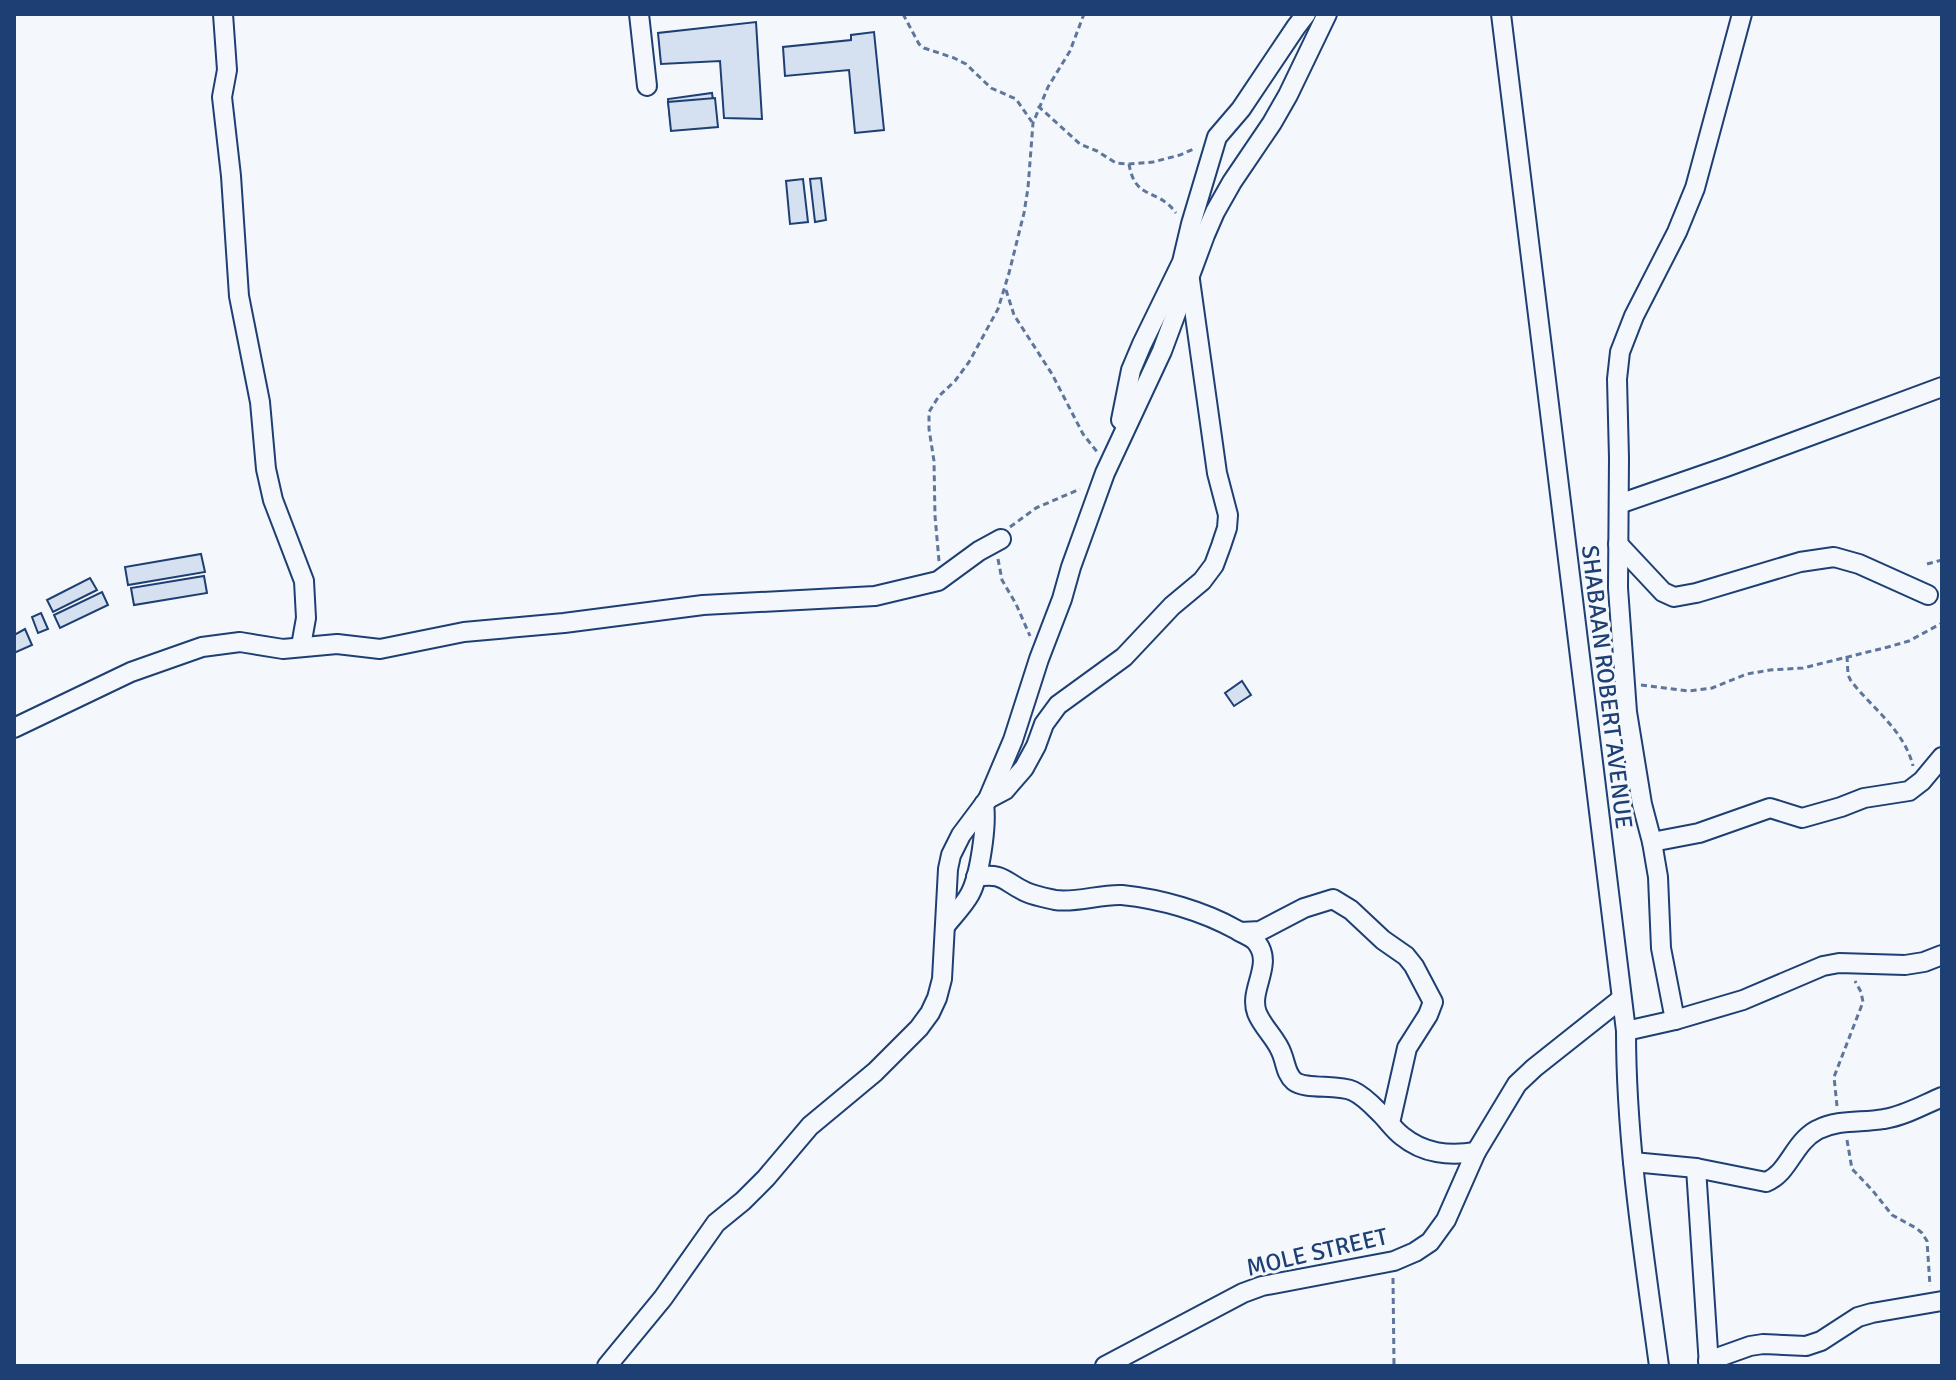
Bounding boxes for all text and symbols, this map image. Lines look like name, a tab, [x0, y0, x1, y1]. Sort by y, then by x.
street label: SHABAAN ROBERT AVENUE	[1575, 543, 1639, 831]
street label: MOLE STREET	[1243, 1221, 1391, 1283]

